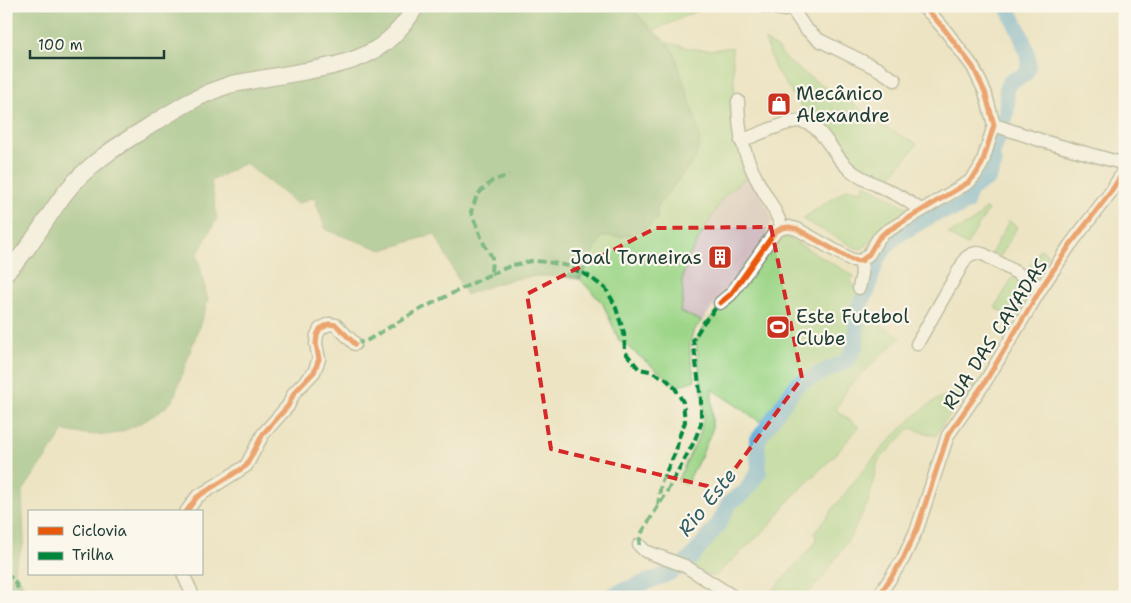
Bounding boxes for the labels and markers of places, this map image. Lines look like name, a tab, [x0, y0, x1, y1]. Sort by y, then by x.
place label: Mecânico Alexandre	[796, 81, 890, 128]
shop icon: Mecânico Alexandre	[766, 91, 792, 117]
building icon: Joal Torneiras	[707, 244, 733, 270]
place label: Joal Torneiras	[570, 245, 702, 270]
place label: Este Futebol Clube	[796, 304, 909, 351]
sports icon: Este Futebol Clube	[765, 314, 791, 340]

